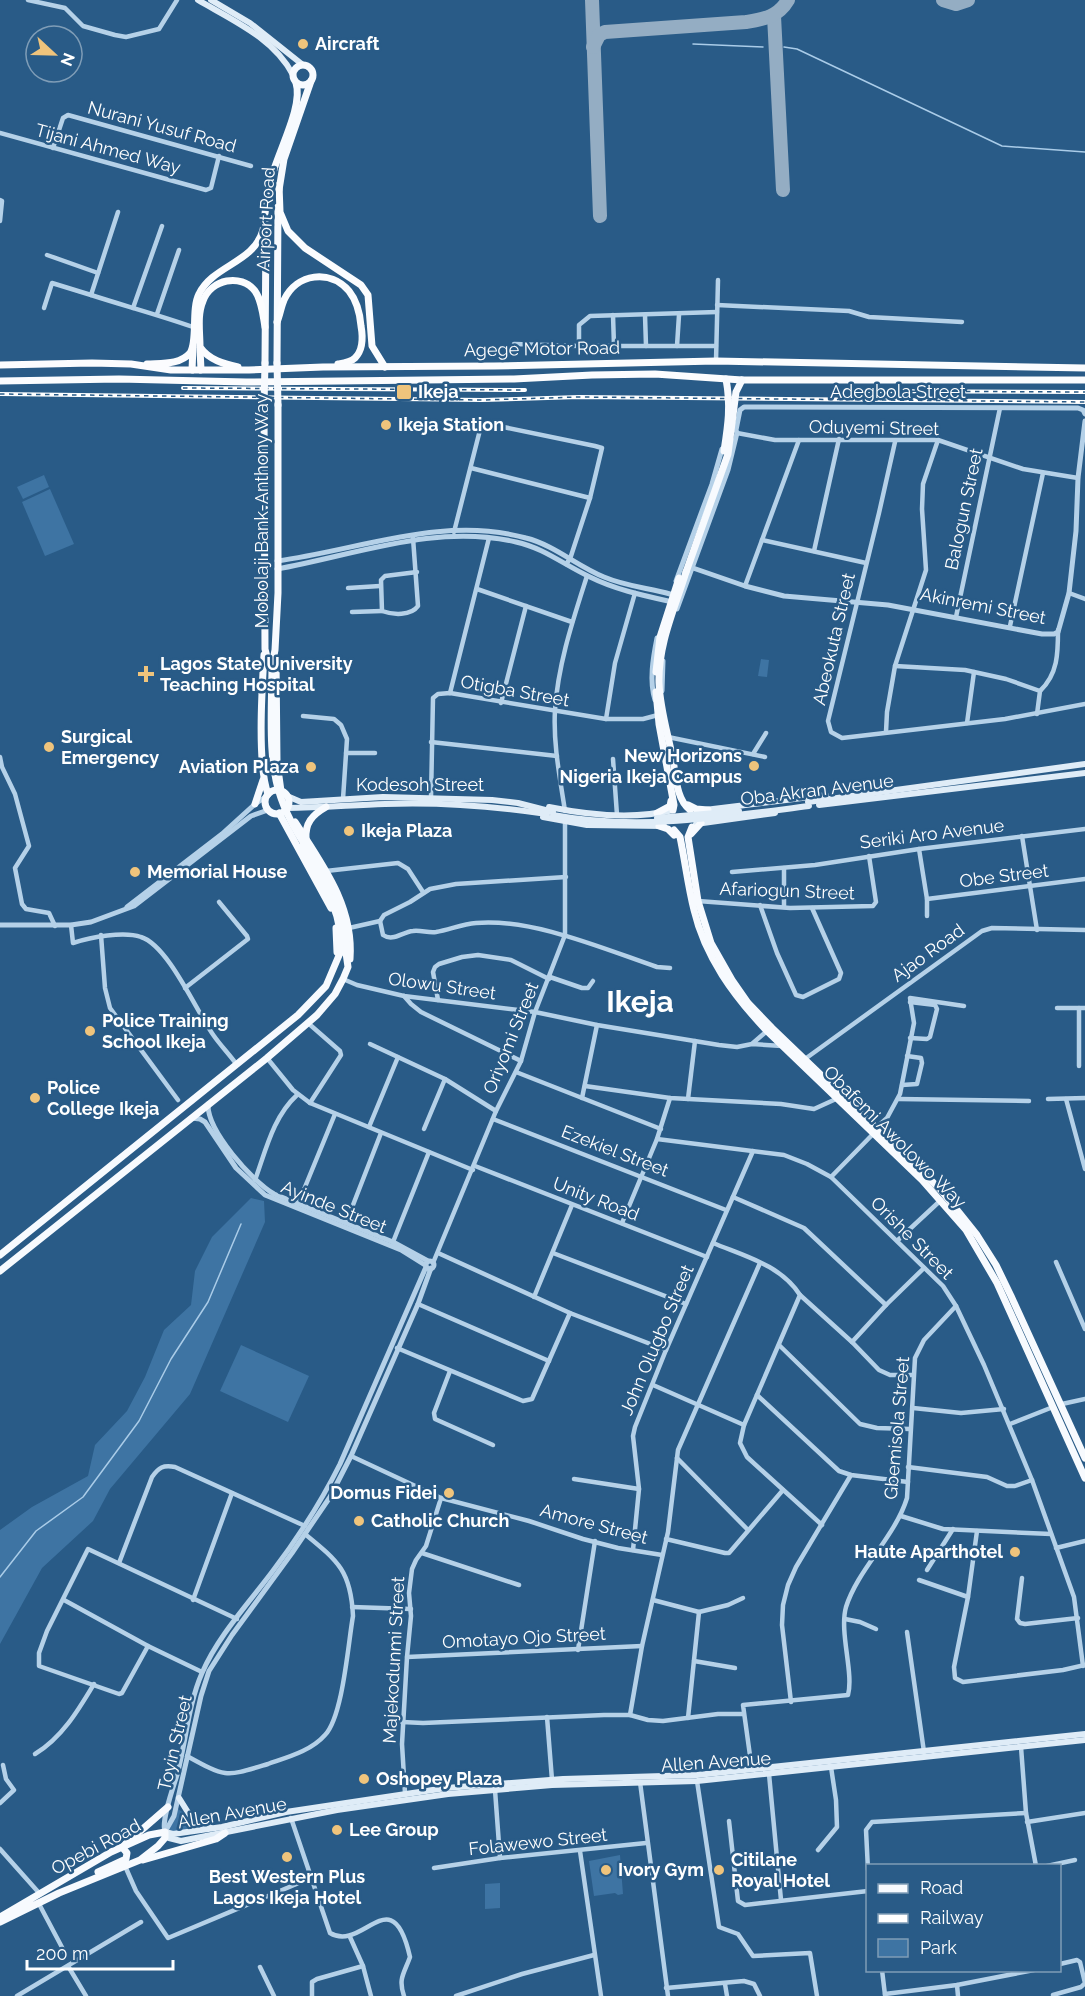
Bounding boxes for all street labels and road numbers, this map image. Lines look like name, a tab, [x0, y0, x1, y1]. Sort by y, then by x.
street label: Nurani Yusuf Road	[85, 97, 239, 156]
street label: Tijani Ahmed Way	[33, 119, 183, 178]
street label: Airport Road	[252, 166, 279, 272]
street label: Agege Motor Road	[464, 337, 620, 360]
street label: Adegbola Street	[830, 381, 966, 402]
street label: Mobolaji Bank-Anthony Way	[251, 394, 272, 628]
street label: Oduyemi Street	[809, 416, 939, 439]
street label: Balogun Street	[940, 446, 987, 572]
street label: Abeokuta Street	[808, 571, 859, 707]
street label: Akinremi Street	[918, 583, 1048, 628]
street label: Otigba Street	[459, 671, 571, 710]
street label: Oba Akran Avenue	[739, 770, 895, 809]
street label: Kodesoh Street	[356, 774, 484, 795]
street label: Seriki Aro Avenue	[859, 814, 1006, 853]
street label: Obe Street	[958, 860, 1050, 891]
street label: Afariogun Street	[719, 878, 855, 903]
street label: Ajao Road	[887, 919, 968, 986]
street label: Olowu Street	[387, 968, 497, 1003]
street label: Oriyomi Street	[479, 979, 543, 1097]
street label: Obafemi Awolowo Way	[820, 1061, 971, 1212]
street label: Ezekiel Street	[559, 1120, 672, 1181]
street label: Unity Road	[550, 1172, 642, 1225]
street label: Ayinde Street	[278, 1176, 390, 1237]
street label: Orishe Street	[867, 1192, 958, 1283]
street label: John Olugbo Street	[615, 1261, 698, 1418]
street label: Gbemisola Street	[880, 1355, 913, 1500]
street label: Amore Street	[538, 1499, 650, 1548]
street label: Majekodunmi Street	[379, 1576, 408, 1744]
street label: Omotayo Ojo Street	[442, 1623, 606, 1652]
street label: Toyin Street	[153, 1693, 196, 1793]
street label: Allen Avenue	[660, 1747, 772, 1776]
street label: Allen Avenue	[176, 1793, 288, 1832]
street label: Opebi Road	[48, 1814, 144, 1879]
street label: Folawewo Street	[468, 1824, 608, 1859]

